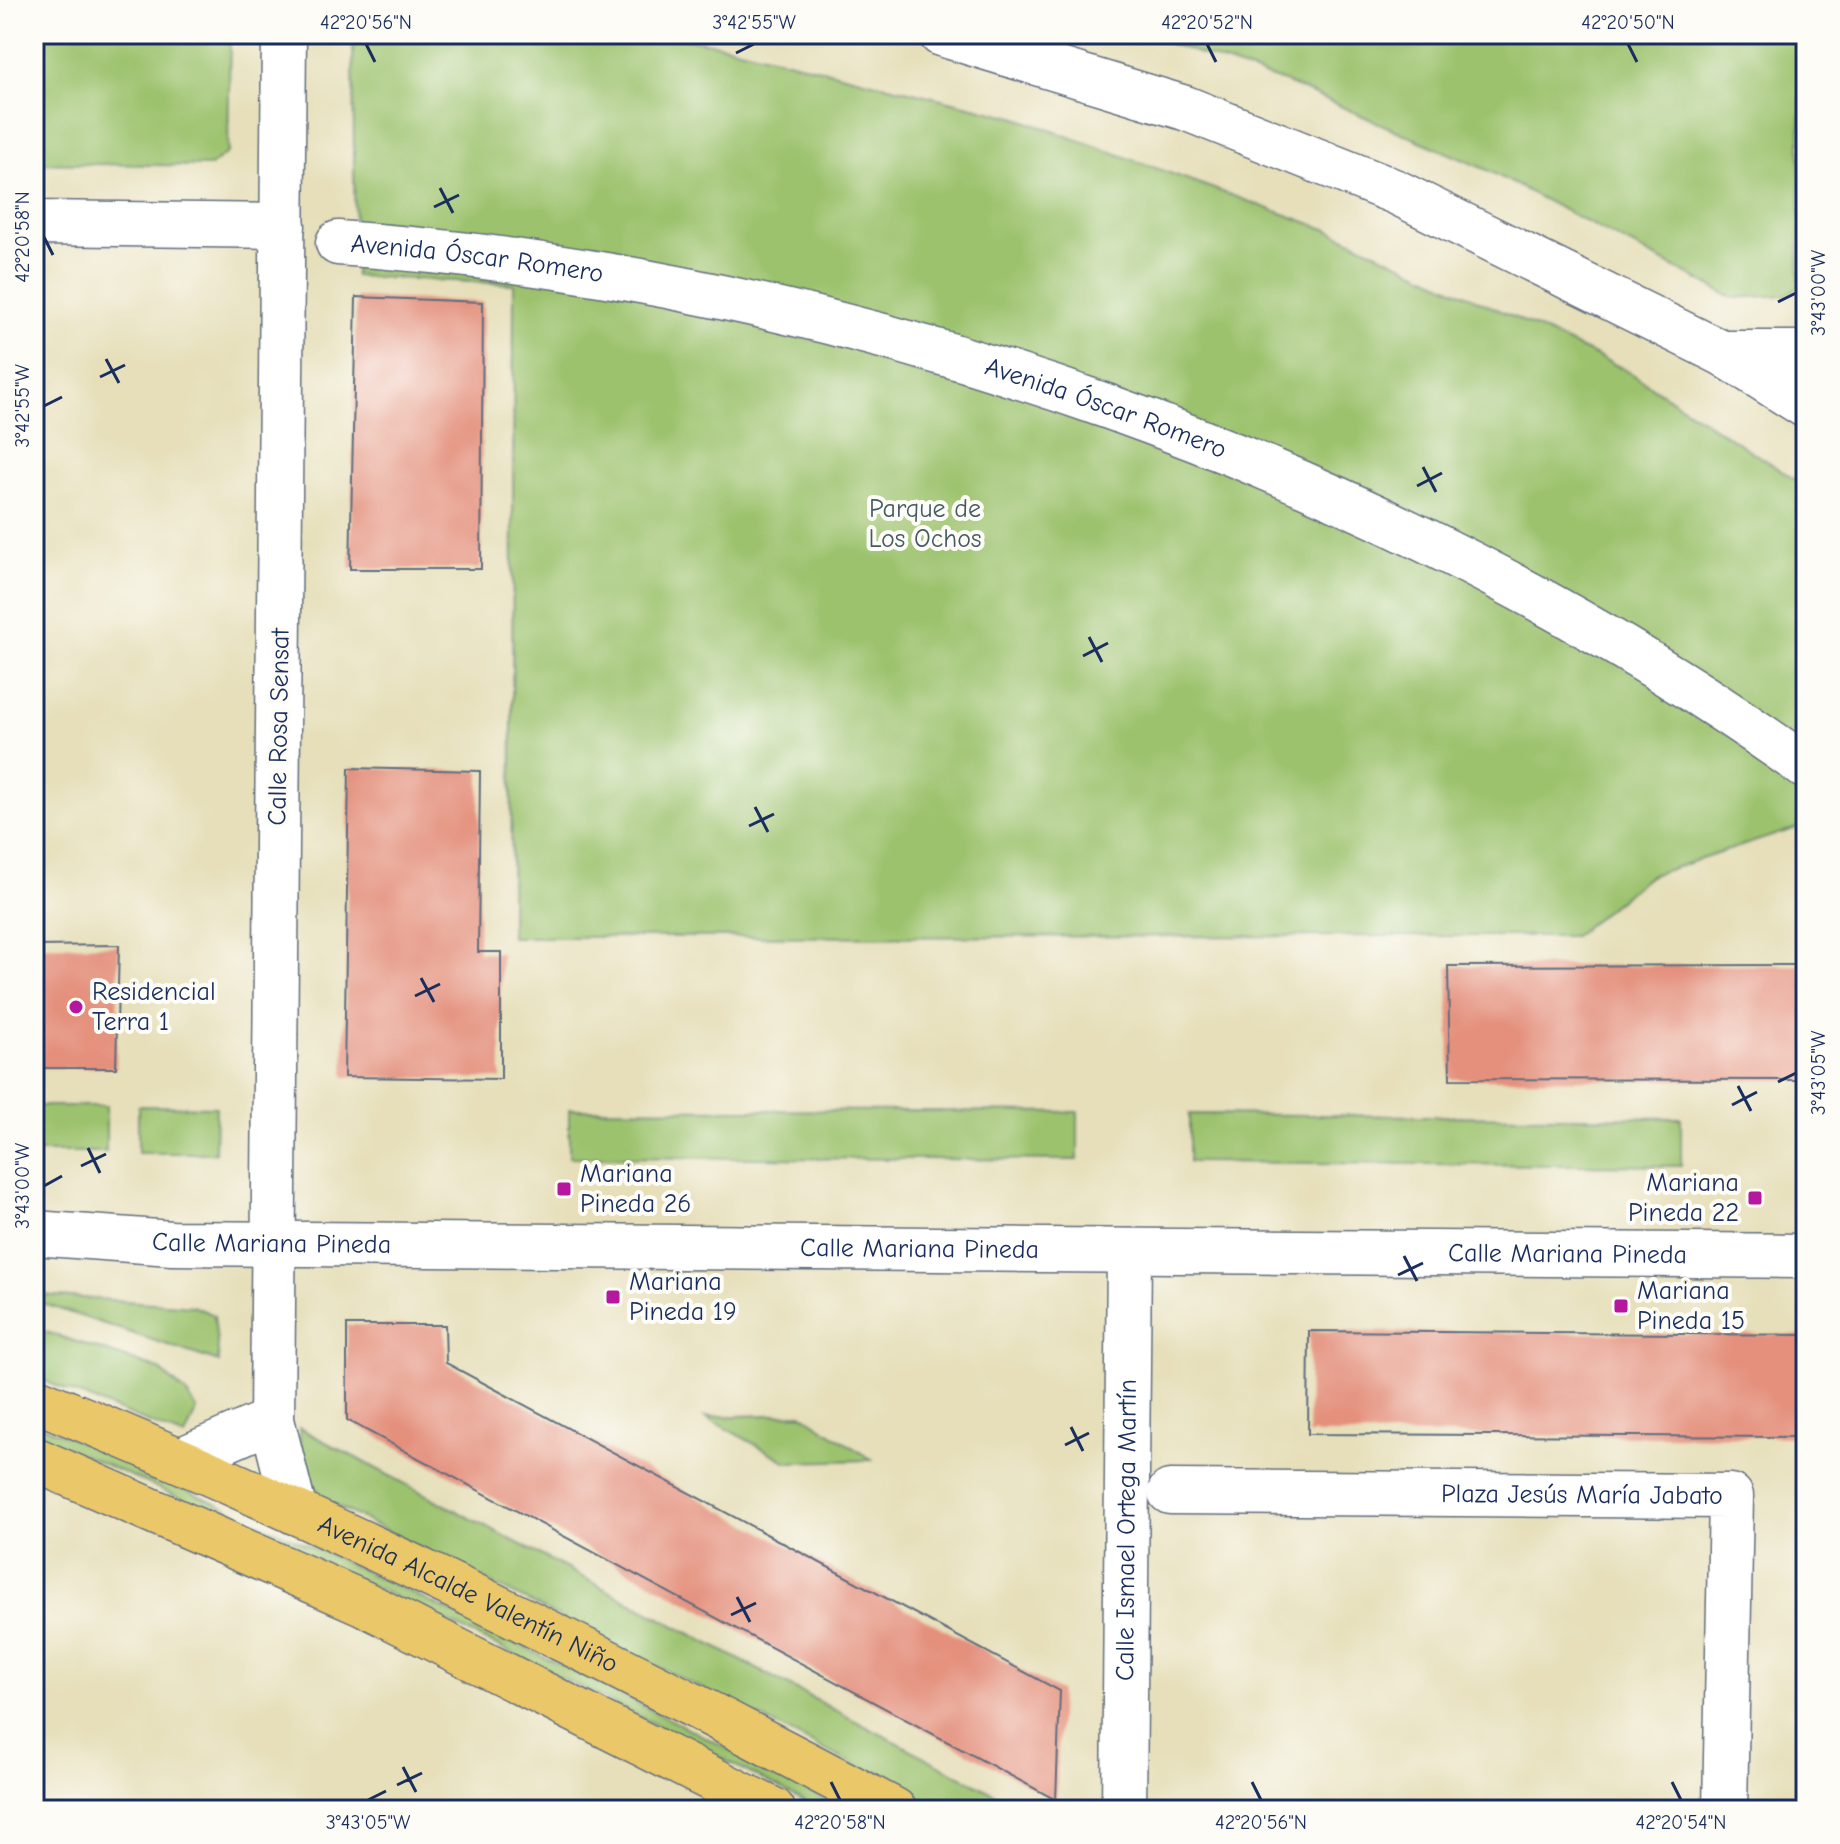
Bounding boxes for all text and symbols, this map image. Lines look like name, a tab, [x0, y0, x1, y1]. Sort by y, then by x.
text: 42°20'56"N	[320, 11, 412, 34]
text: 3°42'55"W	[712, 11, 796, 34]
text: 42°20'52"N	[1161, 11, 1253, 34]
text: 42°20'50"N	[1581, 11, 1675, 34]
text: 42°20'58"N	[11, 191, 34, 283]
street label: Avenida Óscar Romero	[350, 229, 606, 289]
text: 3°43'00"W	[1807, 249, 1830, 336]
street label: Avenida Óscar Romero	[981, 352, 1231, 465]
text: 3°42'55"W	[11, 364, 34, 448]
park label: Parque de Los Ochos	[868, 494, 982, 554]
street label: Calle Rosa Sensat	[262, 626, 296, 826]
place label: Residencial Terra 1	[92, 977, 216, 1037]
marker: Residencial Terra 1	[67, 998, 85, 1016]
text: 3°43'05"W	[1807, 1030, 1830, 1115]
text: 3°43'00"W	[11, 1142, 34, 1229]
place label: Mariana Pineda 26	[580, 1159, 691, 1219]
place label: Mariana Pineda 22	[1628, 1168, 1739, 1228]
marker: Mariana Pineda 26	[555, 1180, 573, 1198]
marker: Mariana Pineda 22	[1746, 1189, 1764, 1207]
street label: Calle Mariana Pineda	[151, 1227, 391, 1260]
street label: Calle Mariana Pineda	[800, 1233, 1039, 1265]
street label: Calle Mariana Pineda	[1448, 1238, 1687, 1270]
place label: Mariana Pineda 19	[629, 1267, 737, 1327]
place label: Mariana Pineda 15	[1637, 1276, 1745, 1336]
marker: Mariana Pineda 19	[604, 1288, 622, 1306]
marker: Mariana Pineda 15	[1612, 1297, 1630, 1315]
street label: Calle Ismael Ortega Martín	[1110, 1379, 1143, 1681]
street label: Plaza Jesús María Jabato	[1441, 1479, 1723, 1511]
street label: Avenida Alcalde Valentín Niño	[313, 1509, 623, 1680]
text: 3°43'05"W	[326, 1811, 411, 1834]
text: 42°20'58"N	[794, 1811, 886, 1834]
text: 42°20'56"N	[1215, 1811, 1307, 1834]
text: 42°20'54"N	[1636, 1811, 1726, 1834]

